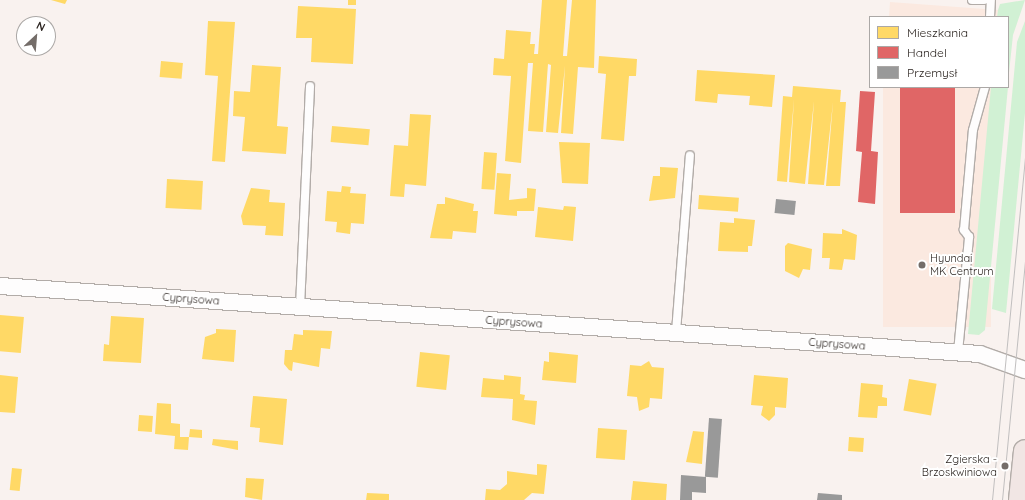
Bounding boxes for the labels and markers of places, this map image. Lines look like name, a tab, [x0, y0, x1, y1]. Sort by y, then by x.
place label: Hyundai MK Centrum	[930, 252, 994, 278]
marker: Hyundai MK Centrum	[917, 260, 927, 270]
place label: Zgierska - Brzoskwiniowa	[922, 453, 997, 479]
marker: Zgierska - Brzoskwiniowa	[1000, 461, 1010, 471]

